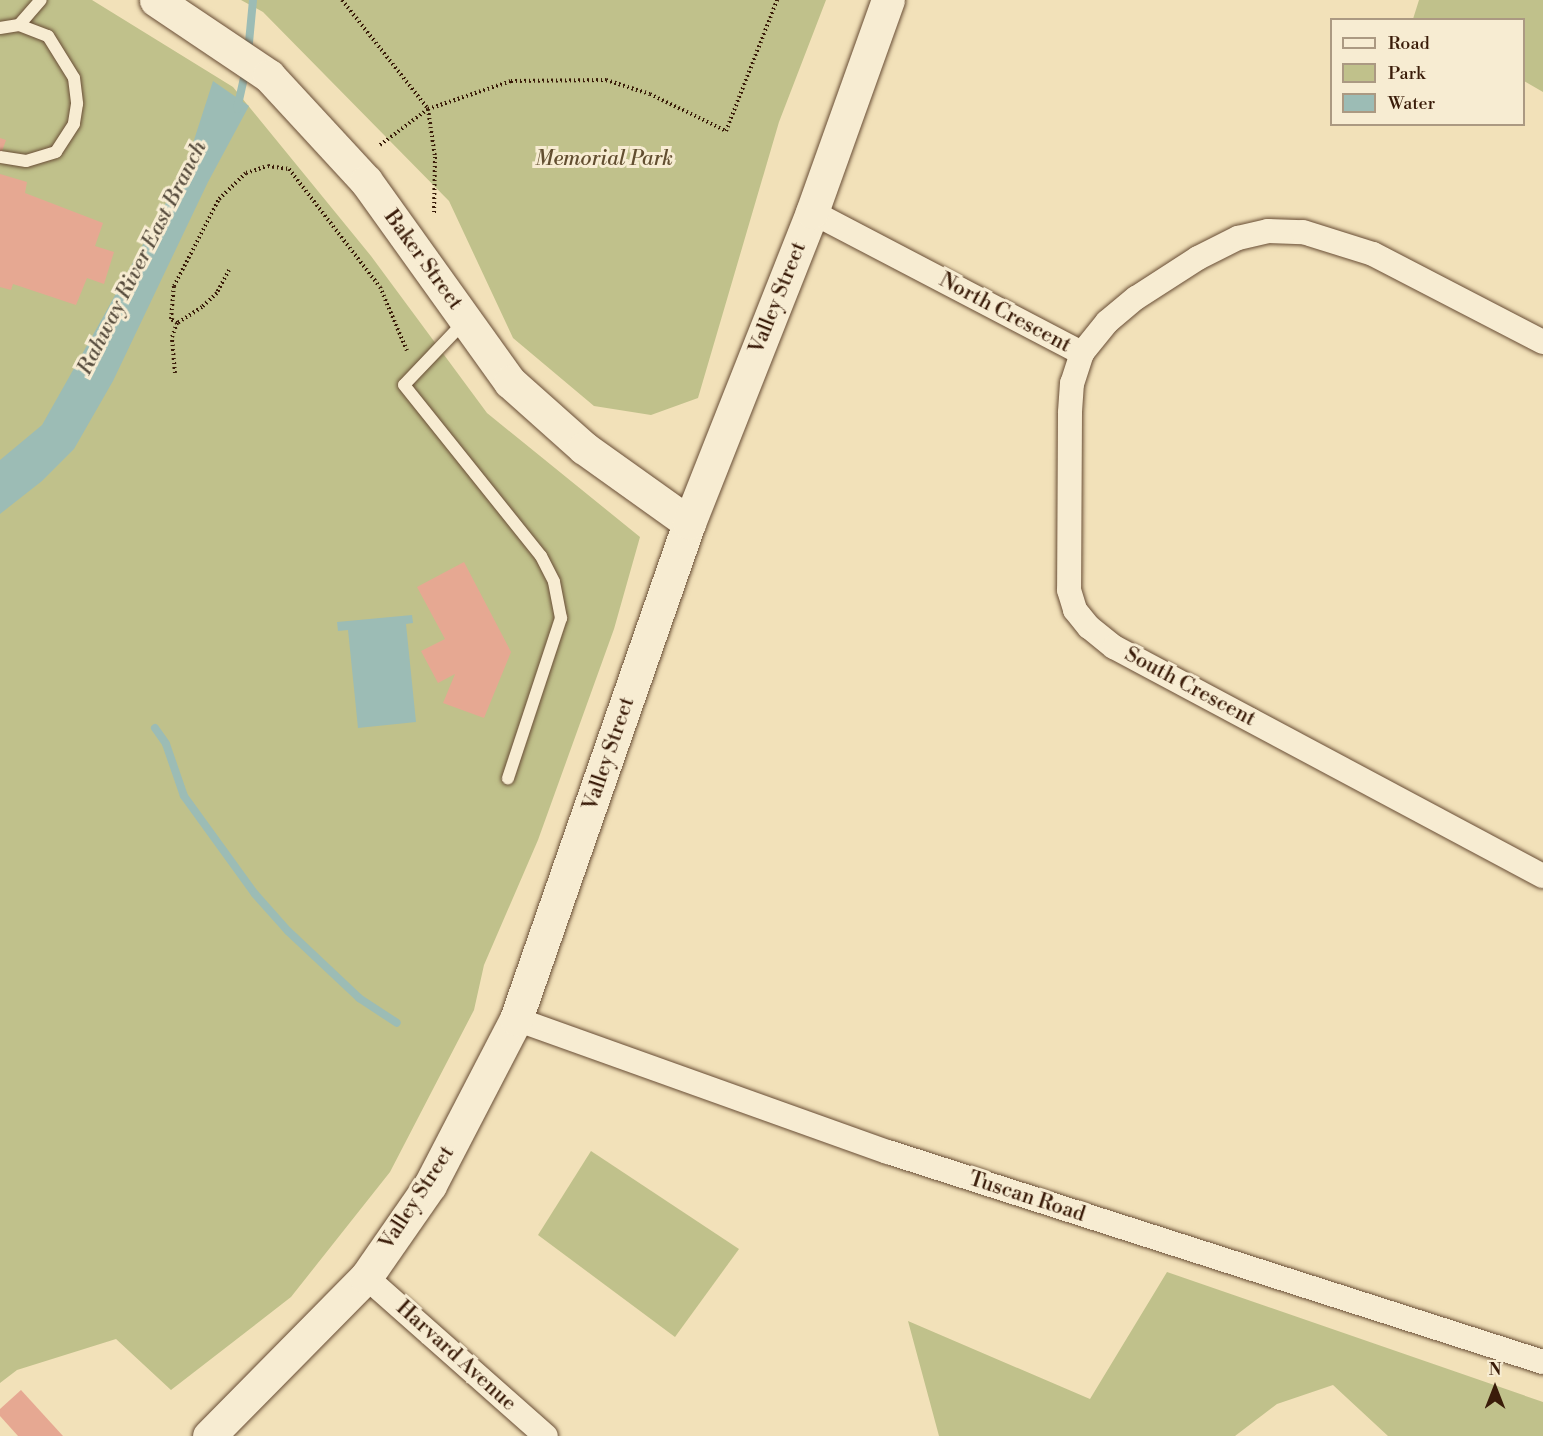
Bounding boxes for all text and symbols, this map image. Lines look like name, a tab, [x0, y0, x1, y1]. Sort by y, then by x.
legend	[1330, 18, 1525, 126]
text: Road	[1388, 32, 1430, 55]
text: Park	[1388, 62, 1425, 85]
text: Water	[1388, 92, 1435, 115]
water label: Rahway River East Branch	[71, 137, 213, 379]
park label: Memorial Park	[535, 146, 673, 172]
street label: Baker Street	[378, 205, 468, 315]
street label: Valley Street	[744, 238, 812, 358]
street label: North Crescent	[935, 268, 1075, 358]
street label: South Crescent	[1120, 642, 1260, 732]
street label: Valley Street	[578, 694, 640, 814]
street label: Valley Street	[374, 1141, 460, 1255]
street label: Tuscan Road	[966, 1166, 1088, 1228]
street label: Harvard Avenue	[391, 1296, 521, 1416]
north arrow	[1465, 1358, 1525, 1418]
text: N	[1489, 1360, 1501, 1380]

